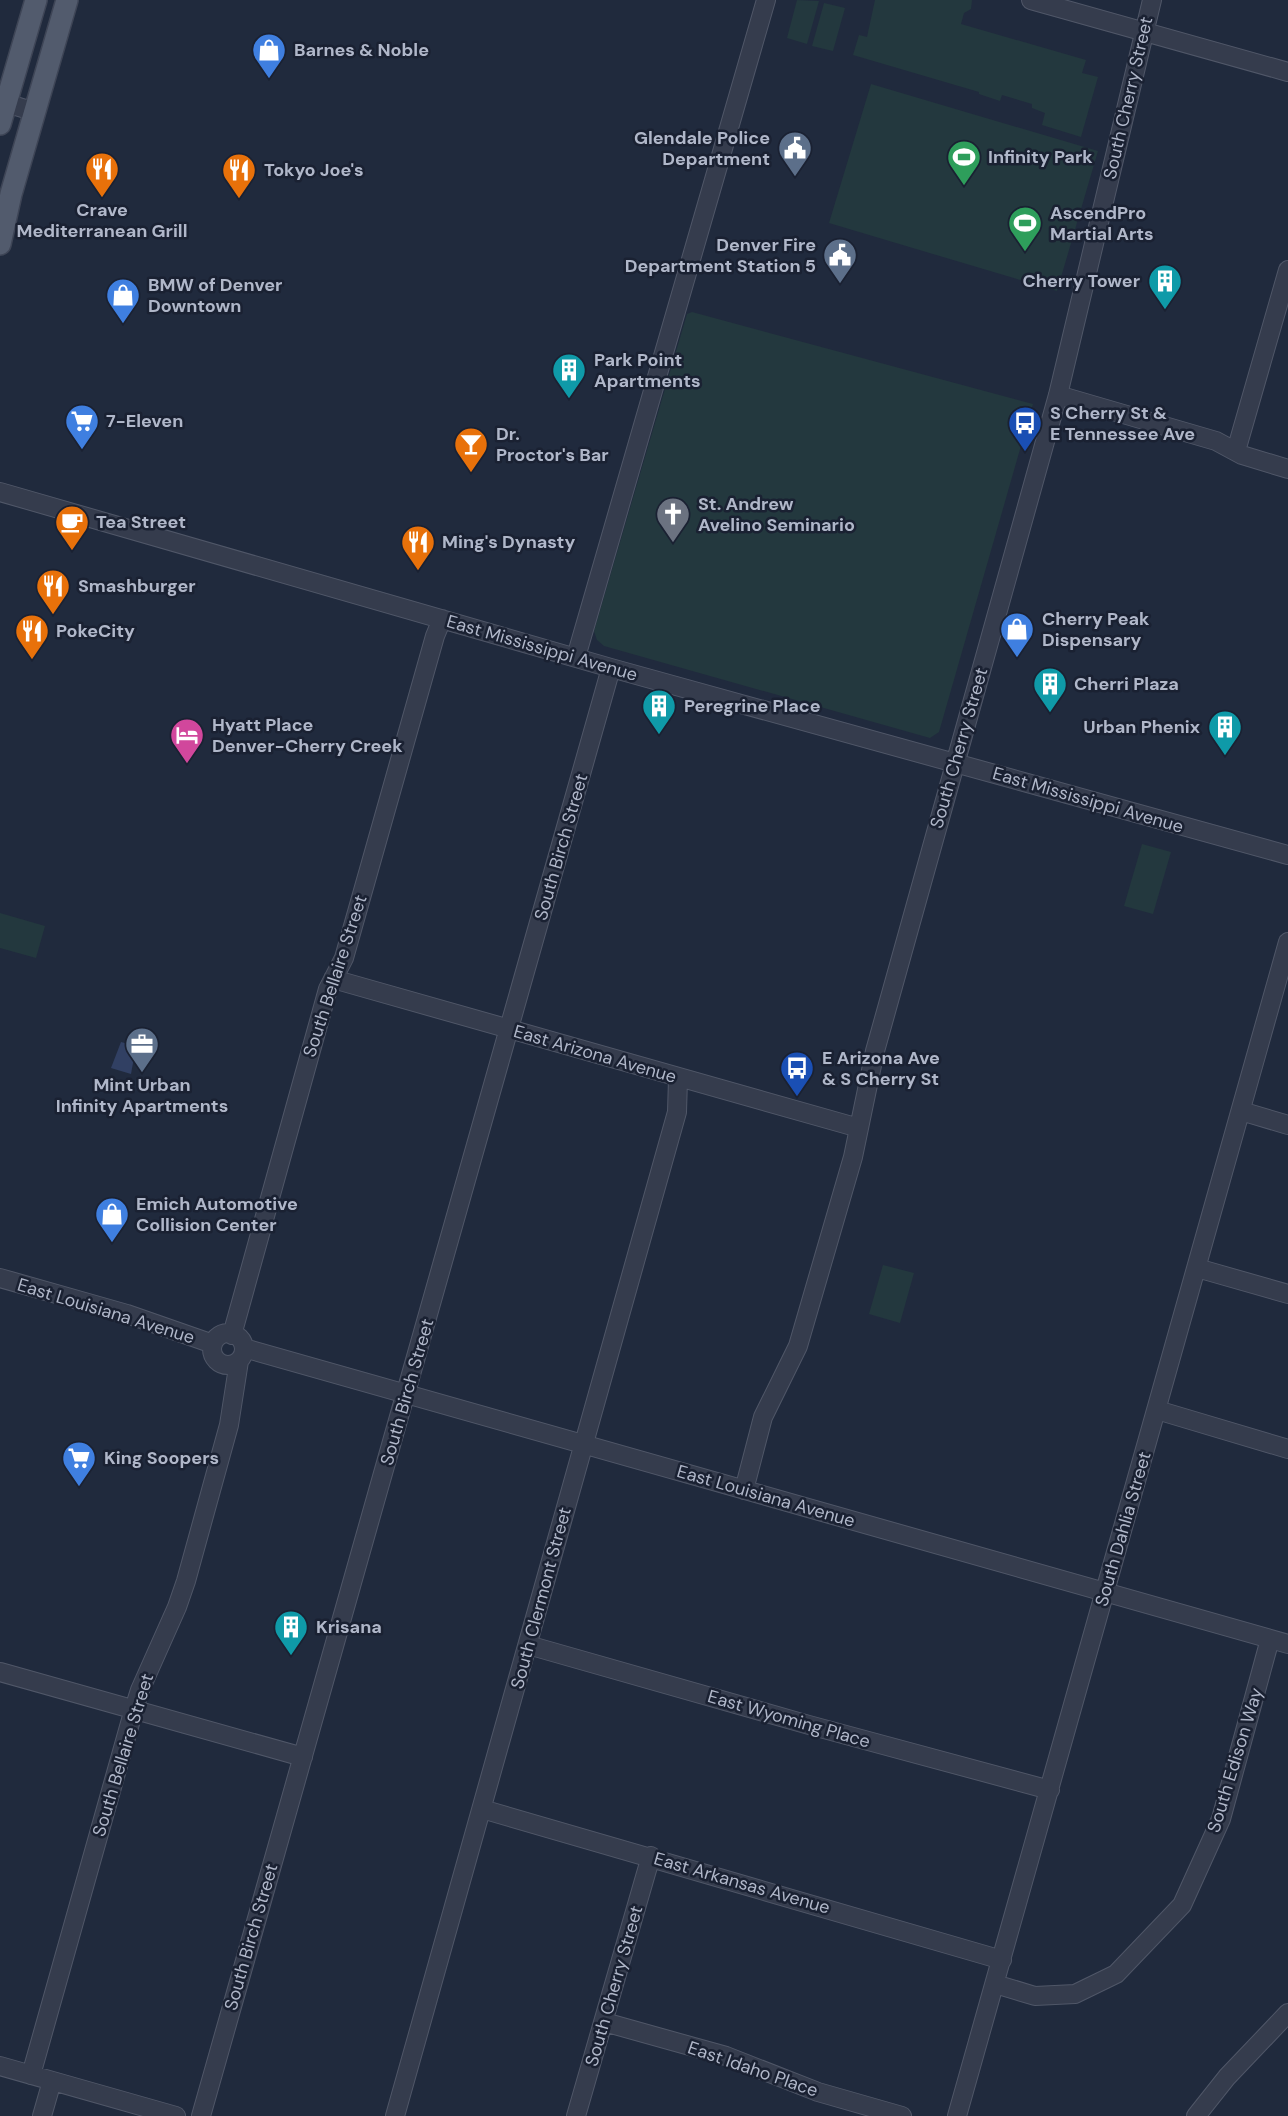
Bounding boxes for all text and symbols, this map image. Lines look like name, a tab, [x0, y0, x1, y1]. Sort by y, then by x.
street label: South Cherry Street	[1098, 14, 1158, 182]
shop icon: Barnes & Noble	[250, 31, 288, 80]
place label: Barnes & Noble	[294, 38, 429, 62]
place label: Glendale Police Department	[634, 126, 770, 171]
public building icon: Glendale Police Department	[776, 129, 814, 178]
sports icon: Infinity Park	[945, 138, 983, 187]
place label: Infinity Park	[988, 145, 1093, 169]
restaurant icon: Crave Mediterranean Grill	[83, 150, 121, 199]
restaurant icon: Tokyo Joe's	[220, 151, 258, 200]
place label: Tokyo Joe's	[264, 158, 364, 182]
place label: Crave Mediterranean Grill	[17, 198, 187, 243]
place label: AscendPro Martial Arts	[1050, 201, 1154, 246]
sports icon: AscendPro Martial Arts	[1006, 204, 1044, 253]
place label: Denver Fire Department Station 5	[625, 233, 816, 278]
public building icon: Denver Fire Department Station 5	[821, 236, 859, 285]
building icon: Cherry Tower	[1146, 262, 1184, 311]
place label: Cherry Tower	[1022, 269, 1140, 293]
place label: BMW of Denver Downtown	[148, 273, 282, 318]
shop icon: BMW of Denver Downtown	[104, 276, 142, 325]
place label: Park Point Apartments	[594, 348, 701, 393]
building icon: Park Point Apartments	[550, 351, 588, 400]
place label: S Cherry St & E Tennessee Ave	[1050, 401, 1195, 446]
supermarket icon: 7-Eleven	[63, 402, 101, 451]
bus stop icon: S Cherry St & E Tennessee Ave	[1006, 404, 1044, 453]
place label: 7-Eleven	[106, 409, 183, 433]
place label: Dr. Proctor's Bar	[496, 422, 609, 467]
bar icon: Dr. Proctor's Bar	[452, 425, 490, 474]
place label: St. Andrew Avelino Seminario	[698, 492, 855, 537]
church icon: St. Andrew Avelino Seminario	[654, 495, 692, 544]
cafe icon: Tea Street	[53, 503, 91, 552]
place label: Tea Street	[96, 510, 186, 534]
restaurant icon: Ming's Dynasty	[399, 523, 437, 572]
place label: Ming's Dynasty	[442, 530, 575, 554]
restaurant icon: Smashburger	[34, 567, 72, 616]
place label: Smashburger	[78, 574, 196, 598]
place label: Cherry Peak Dispensary	[1042, 607, 1150, 652]
street label: East Mississippi Avenue	[444, 609, 640, 687]
shop icon: Cherry Peak Dispensary	[998, 610, 1036, 659]
restaurant icon: PokeCity	[13, 612, 51, 661]
place label: PokeCity	[56, 619, 135, 643]
street label: South Cherry Street	[925, 665, 993, 831]
building icon: Cherri Plaza	[1031, 665, 1069, 714]
place label: Cherri Plaza	[1074, 672, 1179, 696]
building icon: Peregrine Place	[640, 687, 678, 736]
place label: Peregrine Place	[684, 694, 821, 718]
building icon: Urban Phenix	[1206, 708, 1244, 757]
place label: Hyatt Place Denver-Cherry Creek	[212, 713, 403, 758]
place label: Urban Phenix	[1083, 715, 1200, 739]
hotel icon: Hyatt Place Denver-Cherry Creek	[168, 716, 206, 765]
street label: East Mississippi Avenue	[990, 761, 1186, 839]
street label: South Birch Street	[529, 771, 593, 923]
street label: South Bellaire Street	[297, 892, 373, 1060]
street label: East Arizona Avenue	[511, 1019, 679, 1089]
office icon: Mint Urban Infinity Apartments	[123, 1025, 161, 1074]
place label: E Arizona Ave & S Cherry St	[822, 1046, 940, 1091]
bus stop icon: E Arizona Ave & S Cherry St	[778, 1049, 816, 1098]
place label: Mint Urban Infinity Apartments	[56, 1073, 228, 1118]
place label: Emich Automotive Collision Center	[136, 1192, 298, 1237]
shop icon: Emich Automotive Collision Center	[93, 1195, 131, 1244]
street label: East Louisiana Avenue	[14, 1273, 198, 1349]
street label: South Birch Street	[375, 1316, 439, 1468]
supermarket icon: King Soopers	[60, 1439, 98, 1488]
place label: King Soopers	[104, 1446, 219, 1470]
street label: South Dahlia Street	[1089, 1449, 1157, 1609]
street label: East Louisiana Avenue	[674, 1459, 858, 1533]
street label: South Clermont Street	[505, 1504, 577, 1692]
building icon: Krisana	[272, 1608, 310, 1657]
place label: Krisana	[316, 1615, 382, 1639]
street label: South Bellaire Street	[87, 1671, 159, 1839]
street label: East Wyoming Place	[705, 1684, 873, 1754]
street label: South Edison Way	[1202, 1685, 1268, 1835]
street label: East Arkansas Avenue	[651, 1846, 833, 1920]
street label: South Birch Street	[219, 1861, 283, 2013]
street label: South Cherry Street	[580, 1903, 648, 2069]
street label: East Idaho Place	[685, 2035, 821, 2103]

